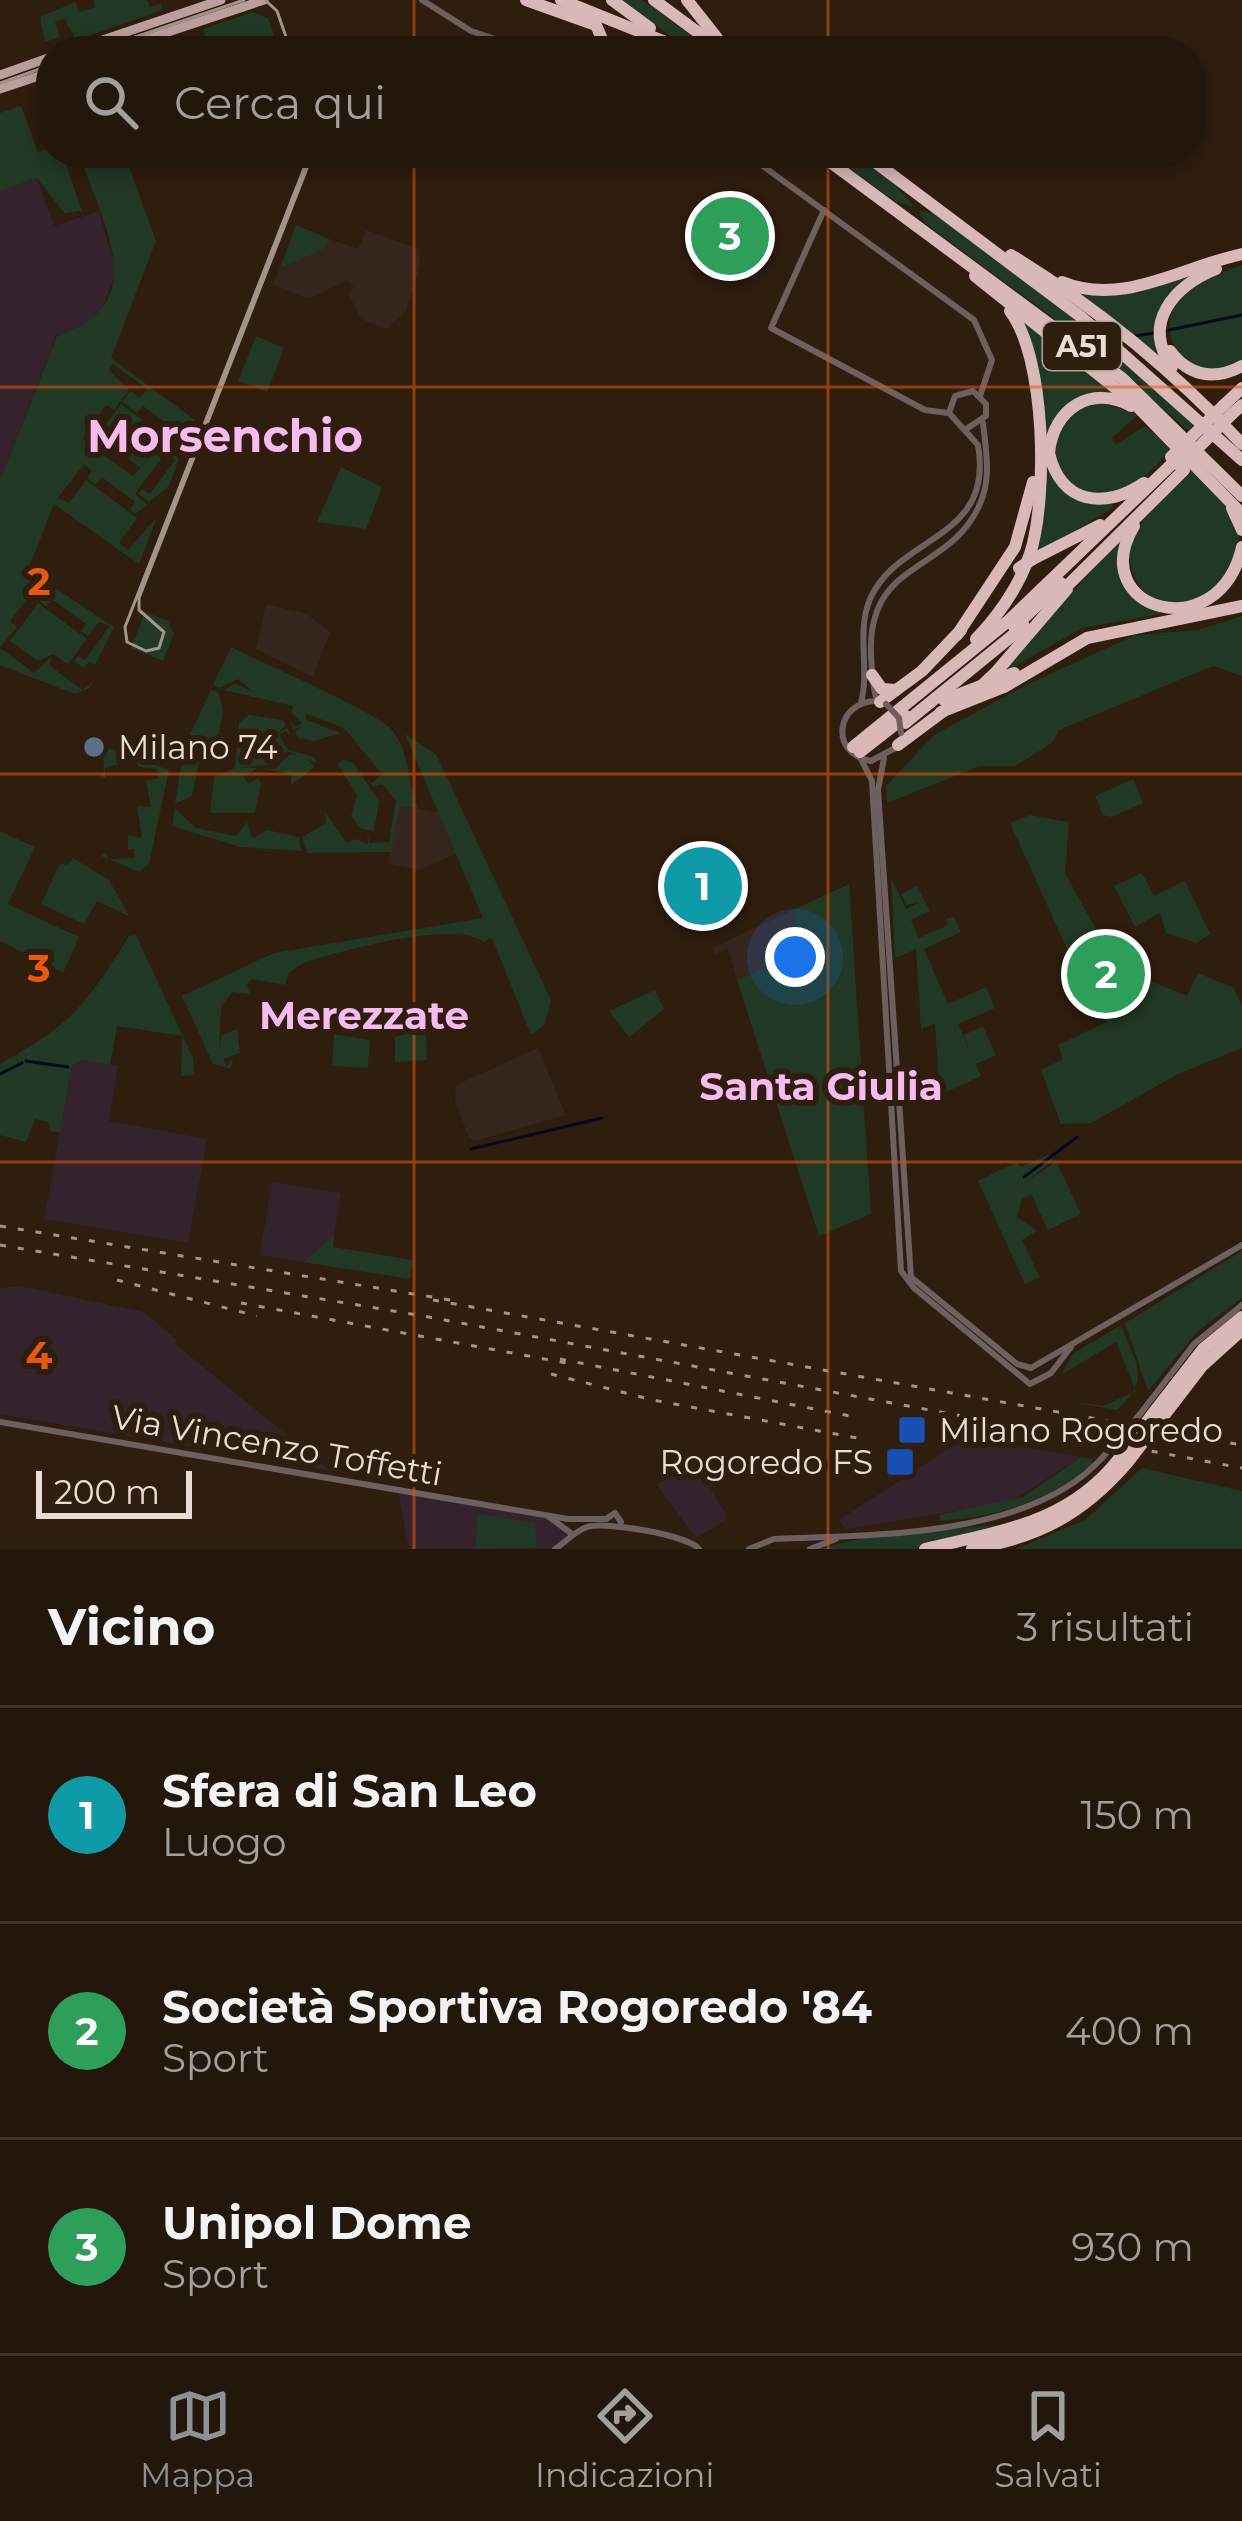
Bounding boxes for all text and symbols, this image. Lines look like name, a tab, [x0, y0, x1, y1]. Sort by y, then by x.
search box	[36, 36, 1206, 168]
icon: search	[78, 69, 144, 135]
text: Cerca qui	[174, 75, 386, 130]
pin: 3	[691, 191, 769, 281]
road number: A51	[1043, 322, 1121, 370]
district label: Morsenchio	[87, 408, 363, 463]
text: 2	[27, 557, 51, 605]
place label: Milano 74	[118, 727, 278, 767]
marker: Milano 74	[81, 734, 107, 760]
pin: 1	[664, 841, 742, 931]
your location	[765, 927, 825, 987]
pin: 2	[1067, 929, 1145, 1019]
text: 3	[26, 944, 51, 992]
district label: Merezzate	[259, 991, 469, 1039]
district label: Santa Giulia	[699, 1062, 943, 1110]
text: 4	[26, 1331, 53, 1379]
street label: Via Vincenzo Toffetti	[109, 1396, 445, 1494]
place label: Milano Rogoredo	[939, 1410, 1223, 1450]
marker: Milano Rogoredo	[896, 1414, 928, 1446]
place label: Rogoredo FS	[660, 1442, 873, 1482]
marker: Rogoredo FS	[884, 1446, 916, 1478]
scale bar	[36, 1465, 192, 1518]
text: 200 m	[54, 1472, 160, 1512]
text: Vicino	[48, 1596, 215, 1658]
text: 3 risultati	[1016, 1603, 1194, 1651]
text: Sfera di San Leo	[162, 1763, 537, 1818]
text: 1	[79, 1791, 95, 1839]
text: 150 m	[1080, 1791, 1194, 1839]
text: Luogo	[162, 1818, 287, 1866]
text: Società Sportiva Rogoredo '84	[162, 1979, 872, 2034]
text: 2	[75, 2007, 99, 2055]
text: 400 m	[1065, 2007, 1194, 2055]
text: Sport	[162, 2034, 269, 2082]
text: Unipol Dome	[162, 2195, 471, 2250]
text: 3	[75, 2223, 99, 2271]
text: 930 m	[1071, 2223, 1194, 2271]
text: Sport	[162, 2250, 269, 2298]
tab: Mappa	[140, 2383, 255, 2495]
tab: Indicazioni	[535, 2383, 714, 2495]
tab: Salvati	[994, 2383, 1102, 2495]

